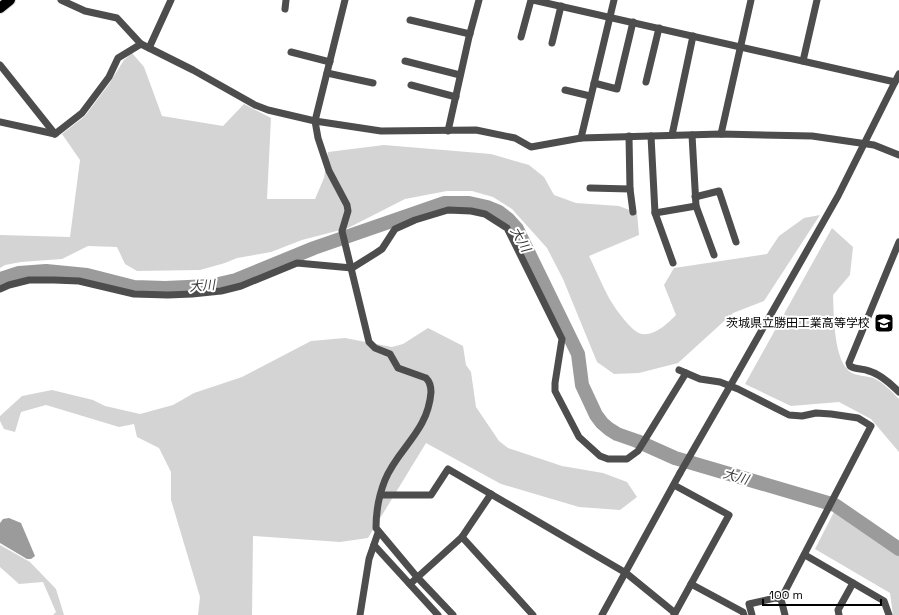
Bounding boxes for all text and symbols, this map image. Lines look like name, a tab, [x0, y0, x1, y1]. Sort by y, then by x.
water label: 大川	[507, 224, 535, 256]
water label: 大川	[188, 276, 218, 295]
school or university icon: 茨城県立勝田工業高等学校	[873, 312, 895, 334]
place label: 茨城県立勝田工業高等学校	[726, 315, 870, 331]
water label: 大川	[721, 465, 753, 489]
scale bar	[763, 581, 881, 607]
text: 100 m	[769, 587, 803, 603]

